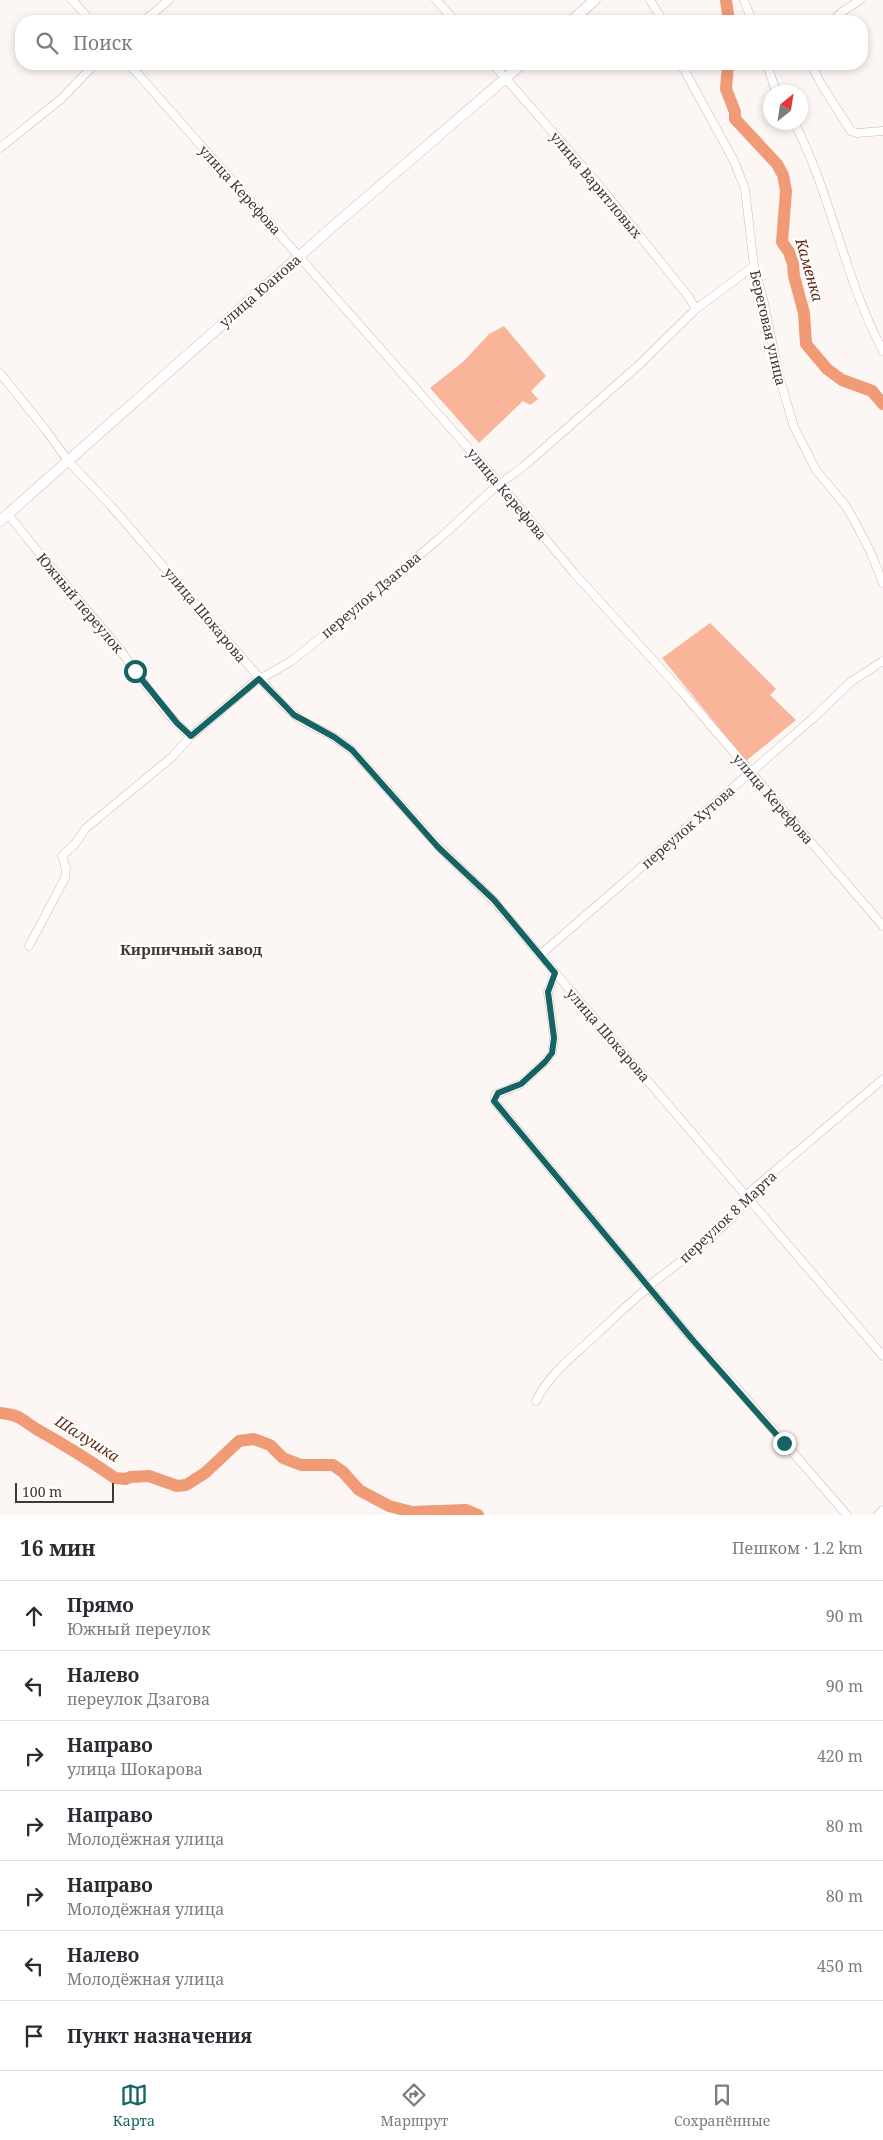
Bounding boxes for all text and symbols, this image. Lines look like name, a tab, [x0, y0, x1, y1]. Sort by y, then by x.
search box	[15, 15, 868, 70]
icon: search	[33, 29, 61, 57]
text: Поиск	[73, 30, 132, 56]
north arrow	[763, 85, 808, 130]
street label: улица Варитловых	[546, 127, 647, 243]
street label: улица Керефова	[195, 141, 286, 239]
water label: Каменка	[791, 235, 829, 304]
street label: улица Юанова	[215, 250, 305, 331]
street label: Береговая улица	[746, 268, 791, 388]
street label: улица Керефова	[463, 444, 551, 544]
street label: переулок Дзагова	[317, 547, 425, 642]
street label: Южный переулок	[33, 549, 128, 657]
street label: улица Шокарова	[160, 563, 251, 666]
route start	[124, 660, 147, 683]
street label: улица Керефова	[729, 749, 818, 848]
street label: переулок Хутова	[637, 781, 739, 873]
district label: Кирпичный завод	[120, 939, 263, 959]
street label: улица Шокарова	[562, 984, 655, 1086]
street label: переулок 8 Марта	[675, 1166, 781, 1267]
water label: Шалушка	[51, 1410, 124, 1466]
route end	[773, 1432, 796, 1455]
scale bar	[15, 1480, 114, 1503]
text: 100 m	[22, 1482, 62, 1501]
text: 16 мин	[20, 1534, 96, 1562]
text: Пешком · 1.2 km	[732, 1537, 863, 1559]
text: Прямо	[67, 1592, 134, 1618]
icon: ahead	[20, 1602, 48, 1630]
text: 90 m	[826, 1605, 863, 1627]
text: Южный переулок	[67, 1618, 210, 1640]
text: Налево	[67, 1662, 139, 1688]
icon: left	[20, 1672, 48, 1700]
text: 90 m	[826, 1675, 863, 1697]
text: переулок Дзагова	[67, 1688, 210, 1710]
text: Направо	[67, 1732, 153, 1758]
icon: right	[20, 1742, 48, 1770]
text: 420 m	[817, 1745, 863, 1767]
text: улица Шокарова	[67, 1758, 203, 1780]
text: Направо	[67, 1802, 153, 1828]
icon: right	[20, 1812, 48, 1840]
text: 80 m	[826, 1815, 863, 1837]
text: Молодёжная улица	[67, 1828, 224, 1850]
text: Направо	[67, 1872, 153, 1898]
icon: right	[20, 1882, 48, 1910]
text: 80 m	[826, 1885, 863, 1907]
text: Молодёжная улица	[67, 1898, 224, 1920]
text: Налево	[67, 1942, 139, 1968]
icon: left	[20, 1952, 48, 1980]
text: 450 m	[817, 1955, 863, 1977]
text: Молодёжная улица	[67, 1968, 224, 1990]
icon: arrive	[20, 2022, 48, 2050]
text: Пункт назначения	[67, 2023, 252, 2049]
tab: Карта	[113, 2081, 155, 2130]
tab: Маршрут	[381, 2081, 448, 2130]
tab: Сохранённые	[674, 2081, 770, 2130]

